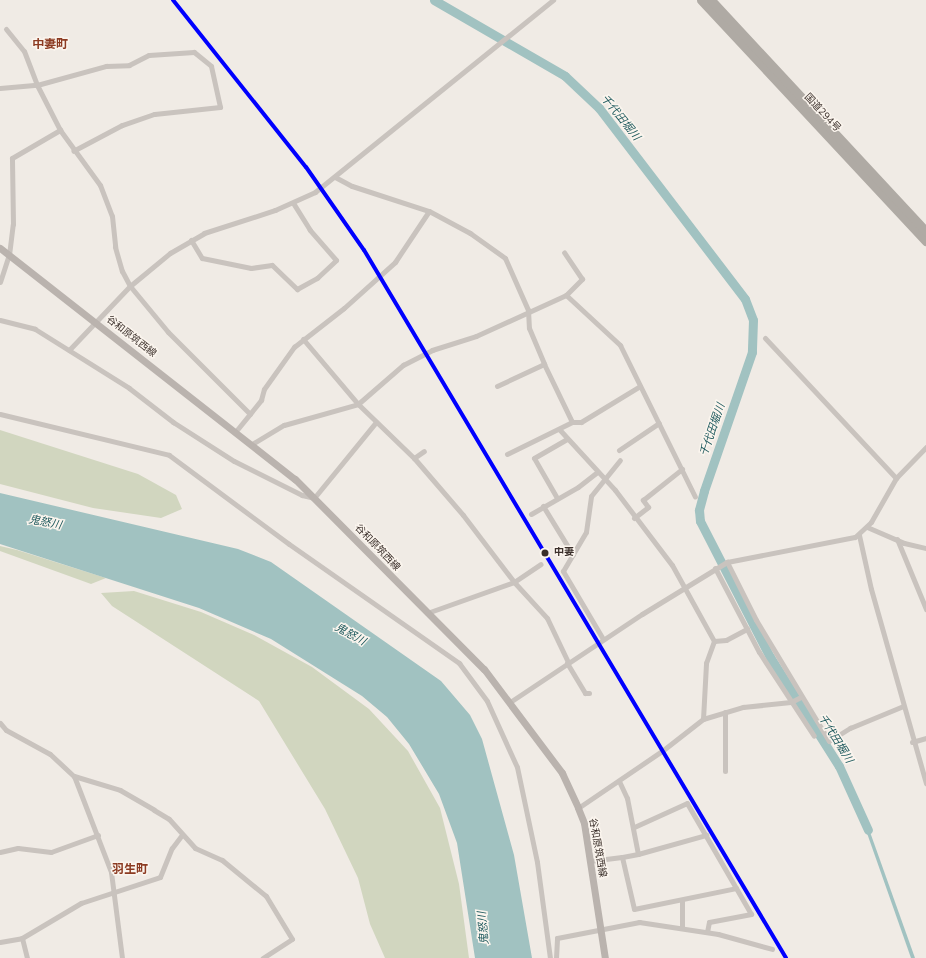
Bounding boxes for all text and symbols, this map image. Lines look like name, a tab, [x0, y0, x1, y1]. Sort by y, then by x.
district label: 中妻町	[32, 38, 68, 52]
street label: 国道294号	[801, 91, 843, 135]
water label: 千代田堀川	[598, 92, 642, 144]
street label: 谷和原筑西線	[104, 314, 158, 360]
water label: 千代田堀川	[698, 402, 728, 458]
water label: 鬼怒川	[28, 513, 62, 533]
street label: 谷和原筑西線	[352, 522, 402, 574]
marker: 中妻	[539, 547, 551, 559]
place label: 中妻	[554, 547, 574, 559]
water label: 鬼怒川	[332, 621, 368, 649]
water label: 千代田堀川	[815, 712, 855, 766]
street label: 谷和原筑西線	[586, 817, 608, 879]
district label: 羽生町	[112, 863, 148, 877]
water label: 鬼怒川	[476, 911, 492, 945]

